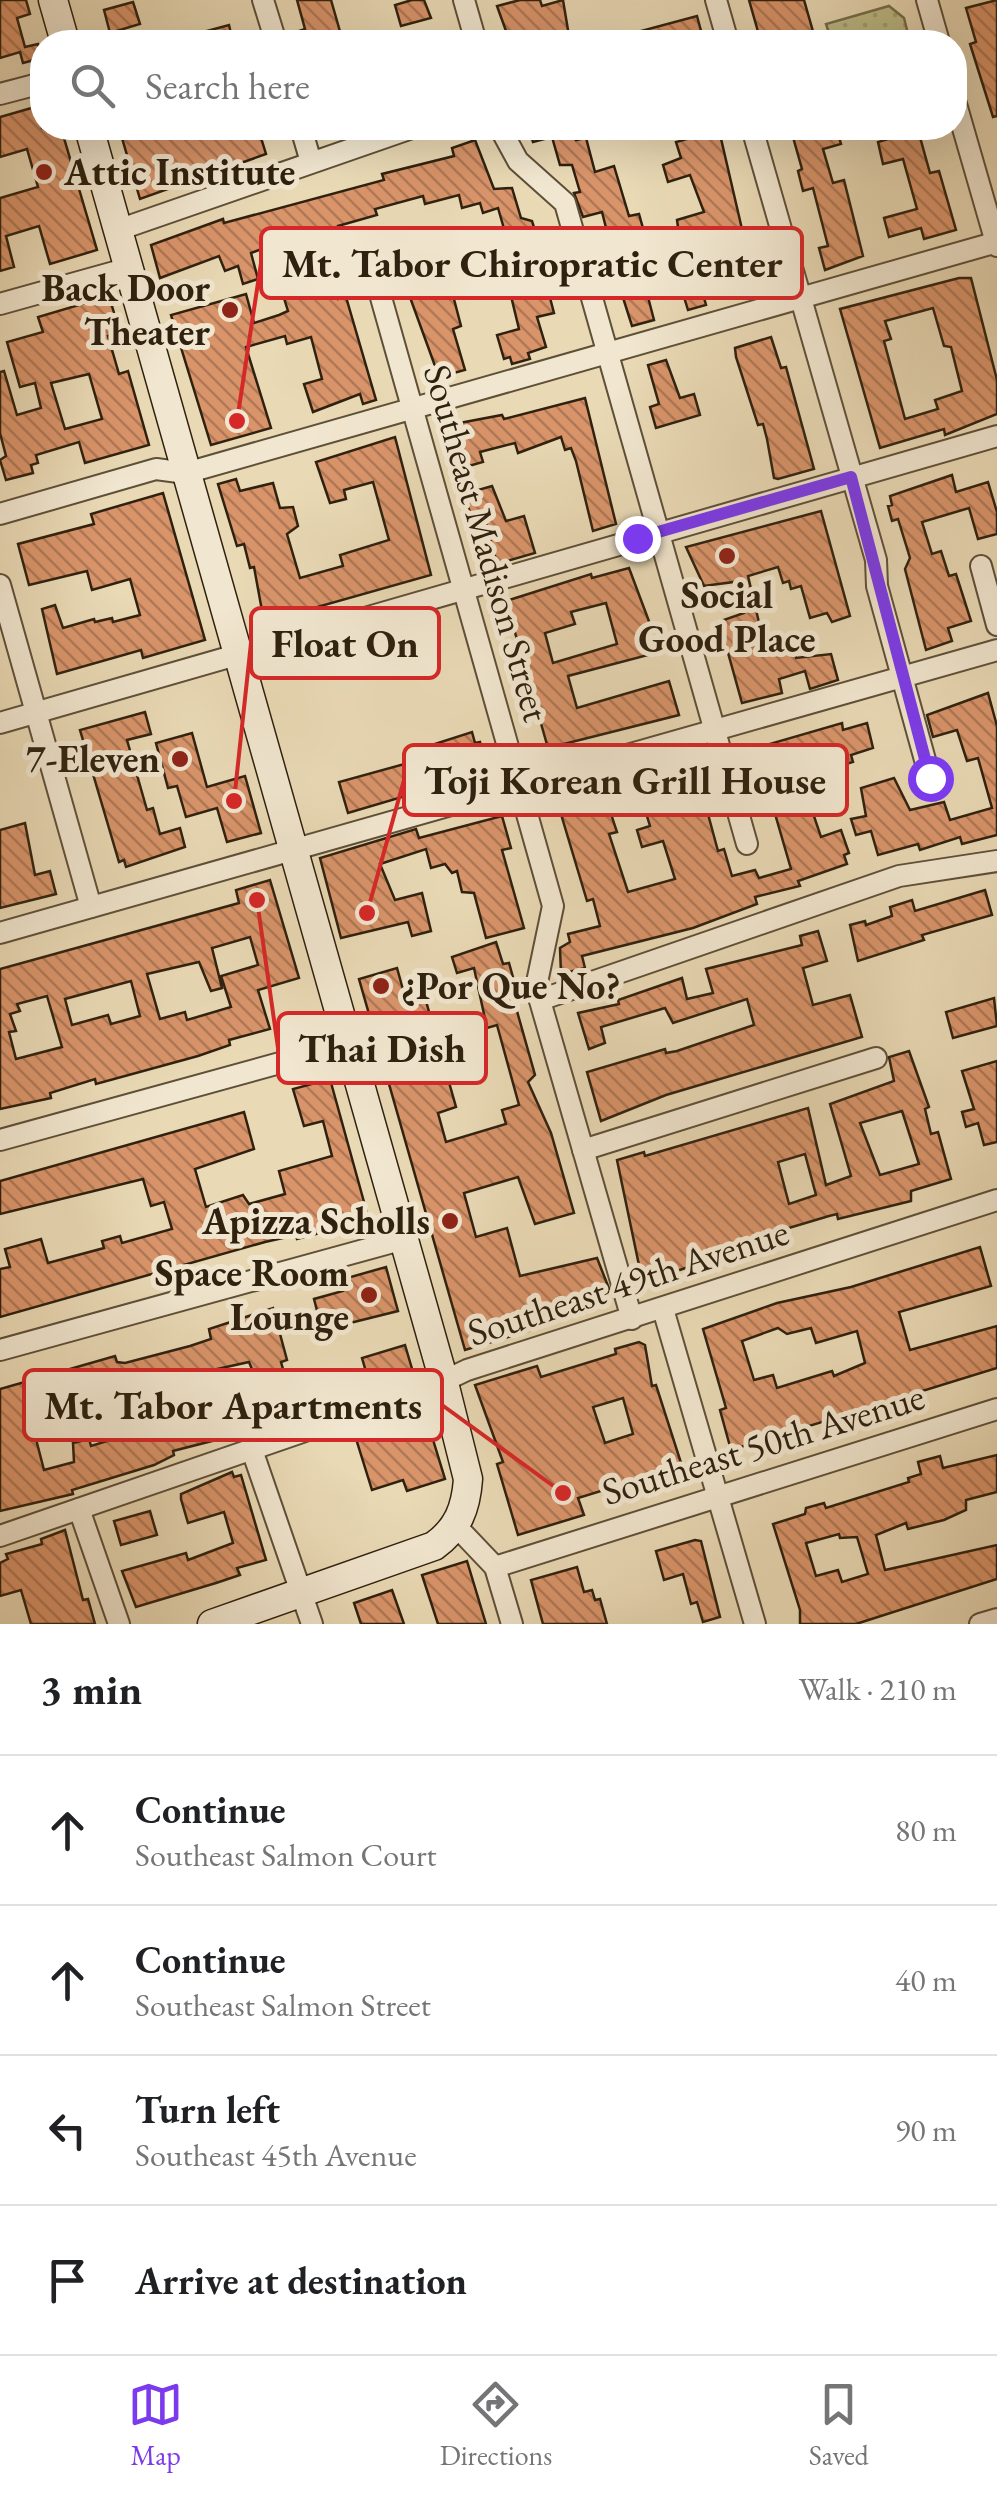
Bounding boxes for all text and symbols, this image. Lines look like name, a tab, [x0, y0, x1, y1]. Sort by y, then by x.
search box	[30, 30, 967, 140]
icon: search	[65, 58, 120, 113]
text: Search here	[145, 61, 310, 110]
place label: Attic Institute	[63, 147, 295, 196]
marker: Attic Institute	[33, 161, 55, 183]
callout: Mt. Tabor Chiropratic Center	[261, 228, 802, 298]
text: Mt. Tabor Chiropratic Center	[281, 237, 783, 289]
place label: Back Door Theater	[41, 263, 210, 356]
marker: Back Door Theater	[219, 299, 241, 321]
street label: Southeast Madison Street	[413, 359, 562, 727]
route end	[615, 516, 661, 562]
marker: Social Good Place	[716, 545, 738, 567]
place label: Social Good Place	[638, 570, 816, 663]
callout: Float On	[251, 608, 439, 678]
text: Float On	[271, 617, 419, 669]
place label: 7-Eleven	[25, 734, 160, 783]
callout: Toji Korean Grill House	[404, 745, 847, 815]
marker: 7-Eleven	[169, 748, 191, 770]
text: Toji Korean Grill House	[424, 754, 826, 806]
route start	[908, 756, 954, 802]
place label: ¿Por Que No?	[401, 961, 620, 1010]
marker: ¿Por Que No?	[370, 975, 392, 997]
callout: Thai Dish	[278, 1013, 486, 1083]
text: Thai Dish	[298, 1022, 466, 1074]
place label: Apizza Scholls	[201, 1196, 430, 1245]
street label: Southeast 49th Avenue	[461, 1207, 794, 1357]
marker: Apizza Scholls	[439, 1210, 461, 1232]
place label: Space Room Lounge	[155, 1248, 349, 1341]
marker: Space Room Lounge	[358, 1284, 380, 1306]
callout: Mt. Tabor Apartments	[24, 1370, 442, 1440]
street label: Southeast 50th Avenue	[596, 1371, 930, 1516]
text: Mt. Tabor Apartments	[44, 1379, 422, 1431]
text: 3 min	[40, 1662, 142, 1717]
text: Walk · 210 m	[799, 1668, 957, 1710]
text: Continue	[135, 1785, 286, 1834]
icon: ahead	[40, 1803, 95, 1858]
text: 80 m	[895, 1809, 957, 1851]
text: Southeast Salmon Court	[135, 1834, 437, 1876]
text: Continue	[135, 1935, 286, 1984]
icon: ahead	[40, 1953, 95, 2008]
text: 40 m	[895, 1959, 957, 2001]
text: Southeast Salmon Street	[135, 1984, 431, 2026]
text: Turn left	[135, 2085, 280, 2134]
icon: left	[40, 2103, 95, 2158]
text: 90 m	[895, 2109, 957, 2151]
text: Southeast 45th Avenue	[135, 2134, 417, 2176]
icon: arrive	[40, 2253, 95, 2308]
text: Arrive at destination	[135, 2256, 467, 2305]
tab: Map	[128, 2377, 183, 2473]
tab: Directions	[440, 2377, 552, 2473]
tab: Saved	[809, 2377, 869, 2473]

